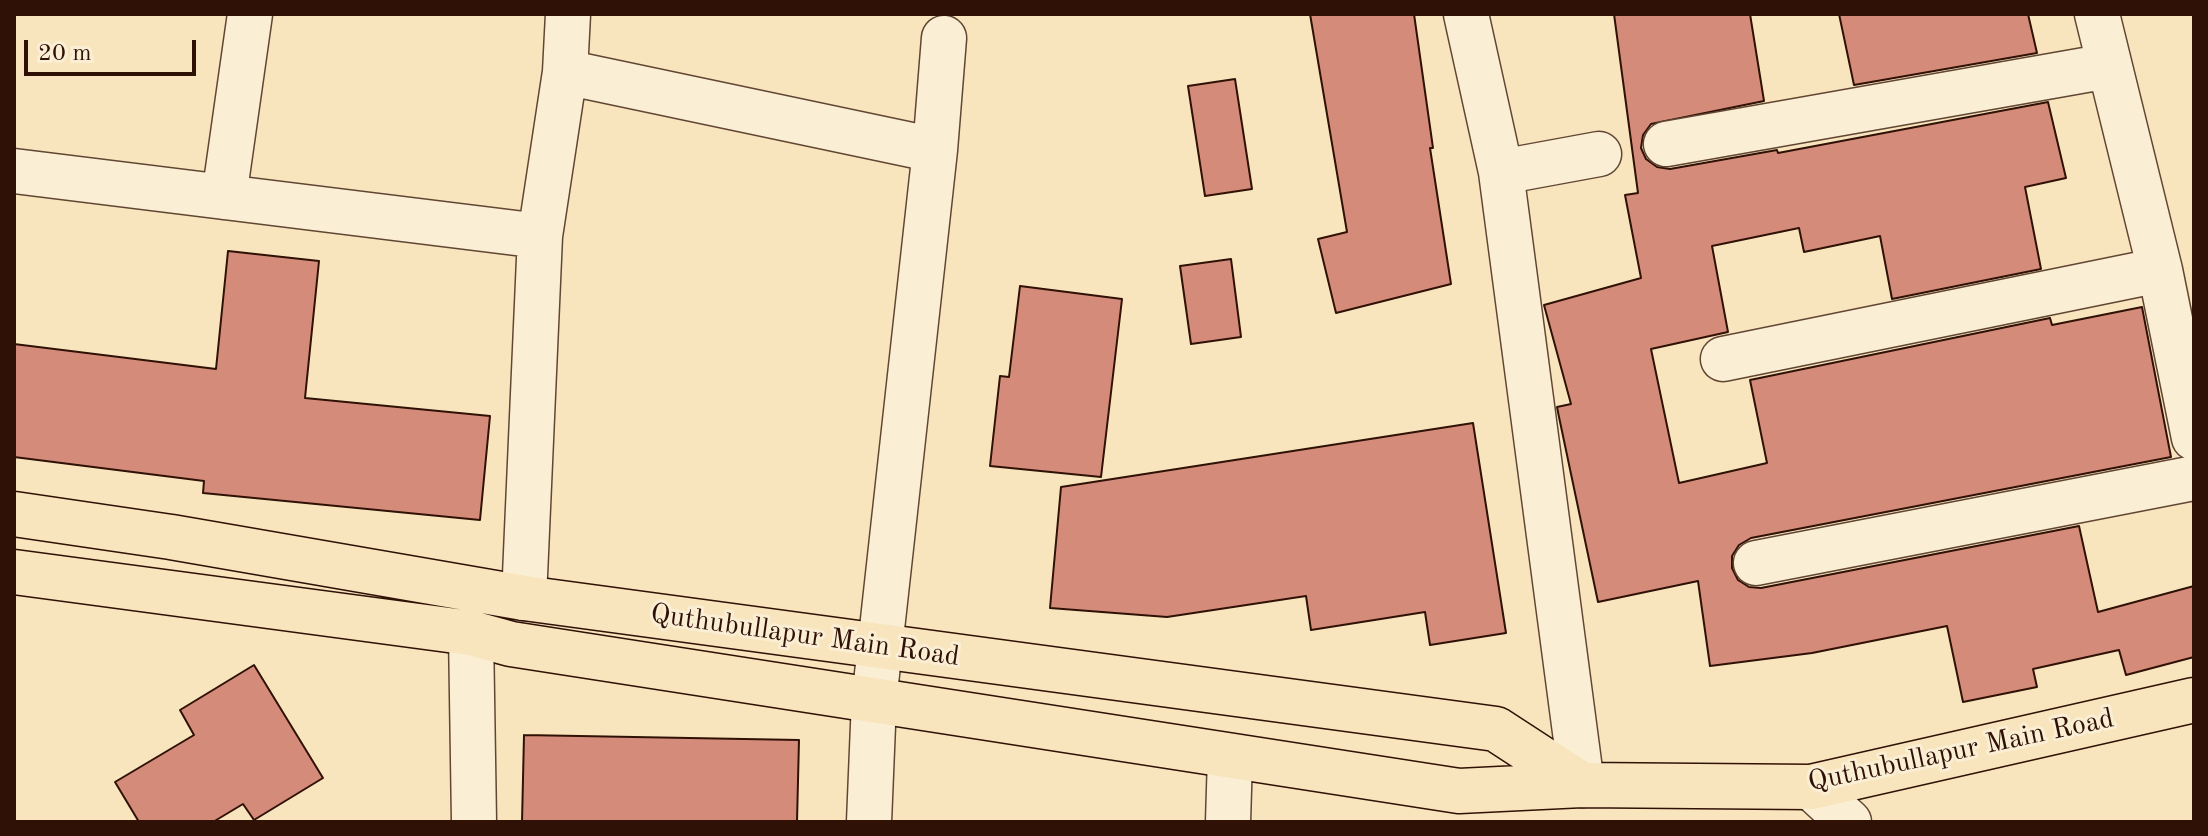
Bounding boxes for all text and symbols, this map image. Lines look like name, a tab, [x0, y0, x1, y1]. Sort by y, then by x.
scale bar	[28, 24, 200, 74]
text: 20 m	[38, 42, 92, 66]
street label: Quthubullapur Main Road	[648, 598, 962, 674]
street label: Quthubullapur Main Road	[1805, 702, 2117, 800]

